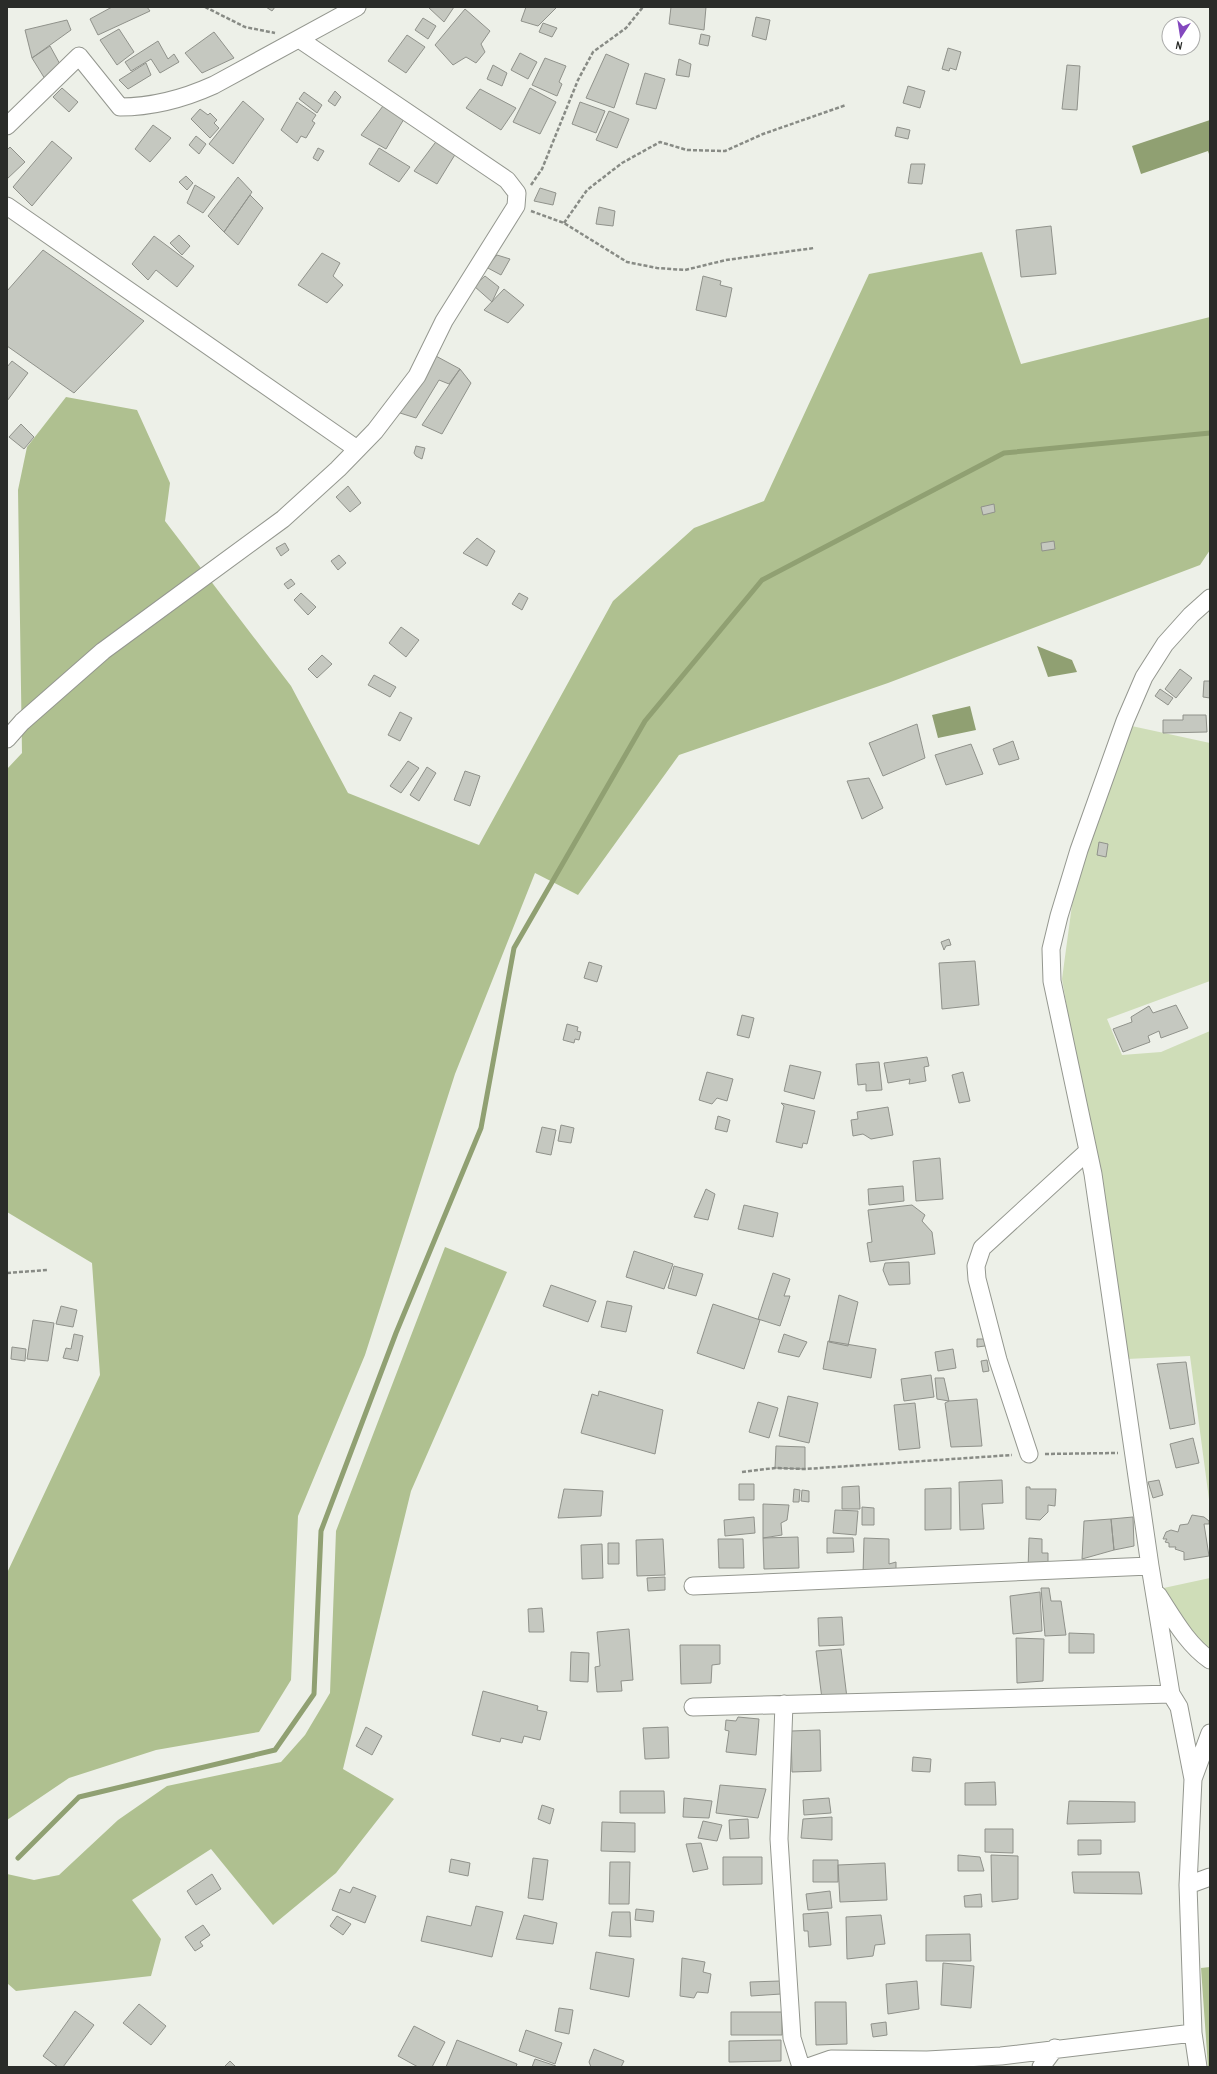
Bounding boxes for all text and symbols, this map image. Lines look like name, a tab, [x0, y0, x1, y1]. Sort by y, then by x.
north arrow	[1161, 16, 1201, 56]
text: N	[1174, 38, 1184, 53]

